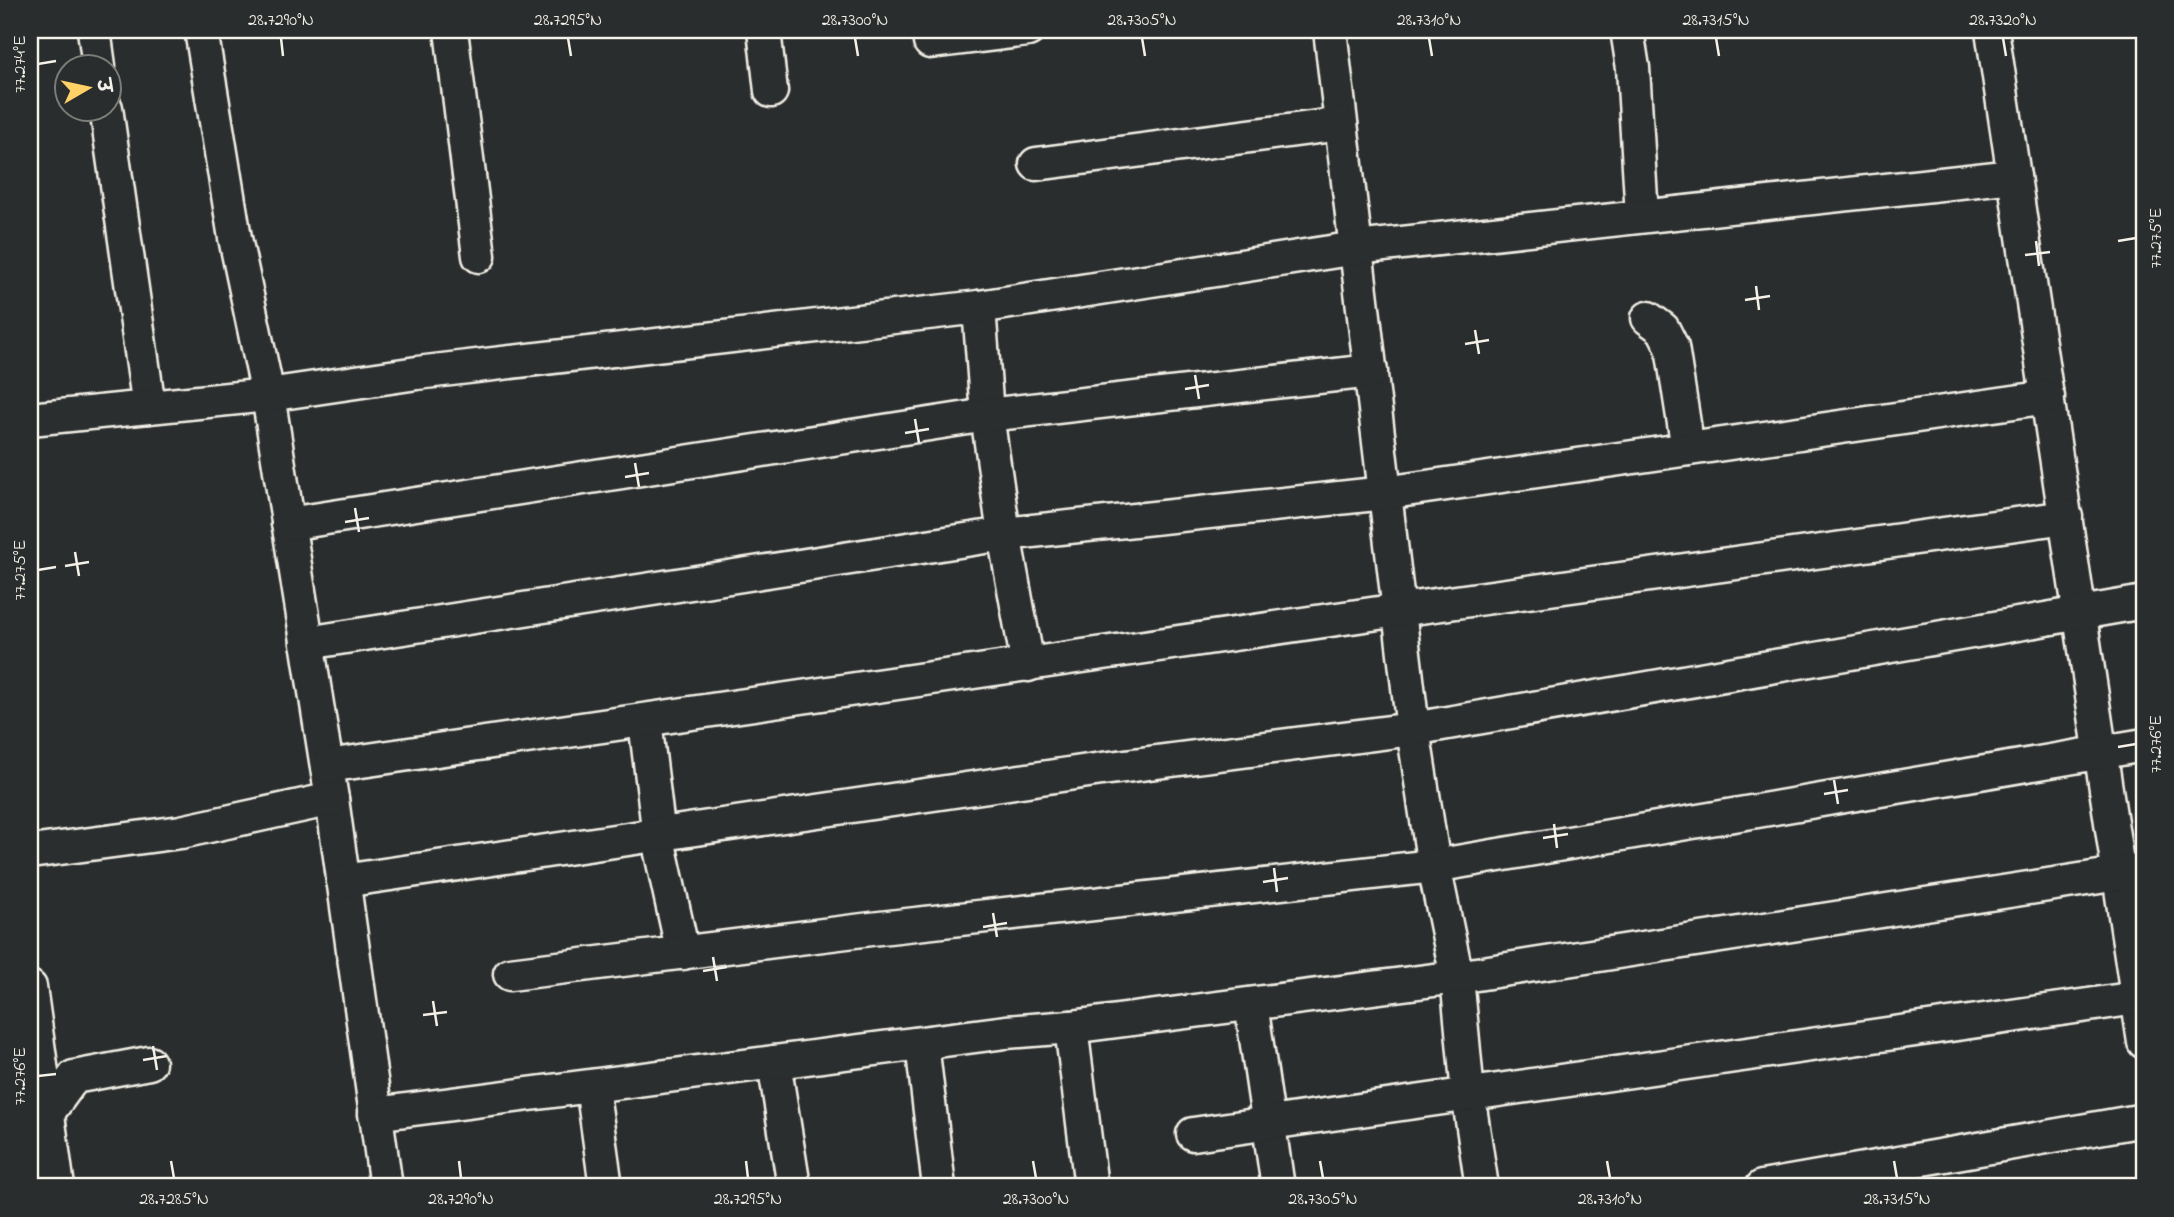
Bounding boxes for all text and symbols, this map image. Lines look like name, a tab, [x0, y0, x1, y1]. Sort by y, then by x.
text: 28.7290°N	[248, 8, 314, 34]
text: 28.7295°N	[534, 8, 602, 34]
text: 28.7300°N	[822, 8, 888, 34]
text: 28.7305°N	[1107, 8, 1177, 34]
text: 28.7310°N	[1397, 8, 1461, 34]
text: 28.7315°N	[1682, 8, 1750, 34]
text: 28.7320°N	[1969, 8, 2037, 34]
text: 77.274°E	[8, 35, 34, 93]
north arrow	[52, 52, 122, 122]
text: उ	[88, 75, 117, 96]
text: 77.275°E	[2144, 207, 2170, 268]
text: 77.275°E	[8, 539, 34, 600]
text: 77.276°E	[2144, 715, 2170, 773]
text: 77.276°E	[8, 1047, 34, 1105]
text: 28.7285°N	[139, 1187, 209, 1213]
text: 28.7290°N	[428, 1187, 494, 1213]
text: 28.7295°N	[714, 1187, 782, 1213]
text: 28.7300°N	[1003, 1187, 1069, 1213]
text: 28.7305°N	[1288, 1187, 1358, 1213]
text: 28.7310°N	[1578, 1187, 1642, 1213]
text: 28.7315°N	[1863, 1187, 1931, 1213]

